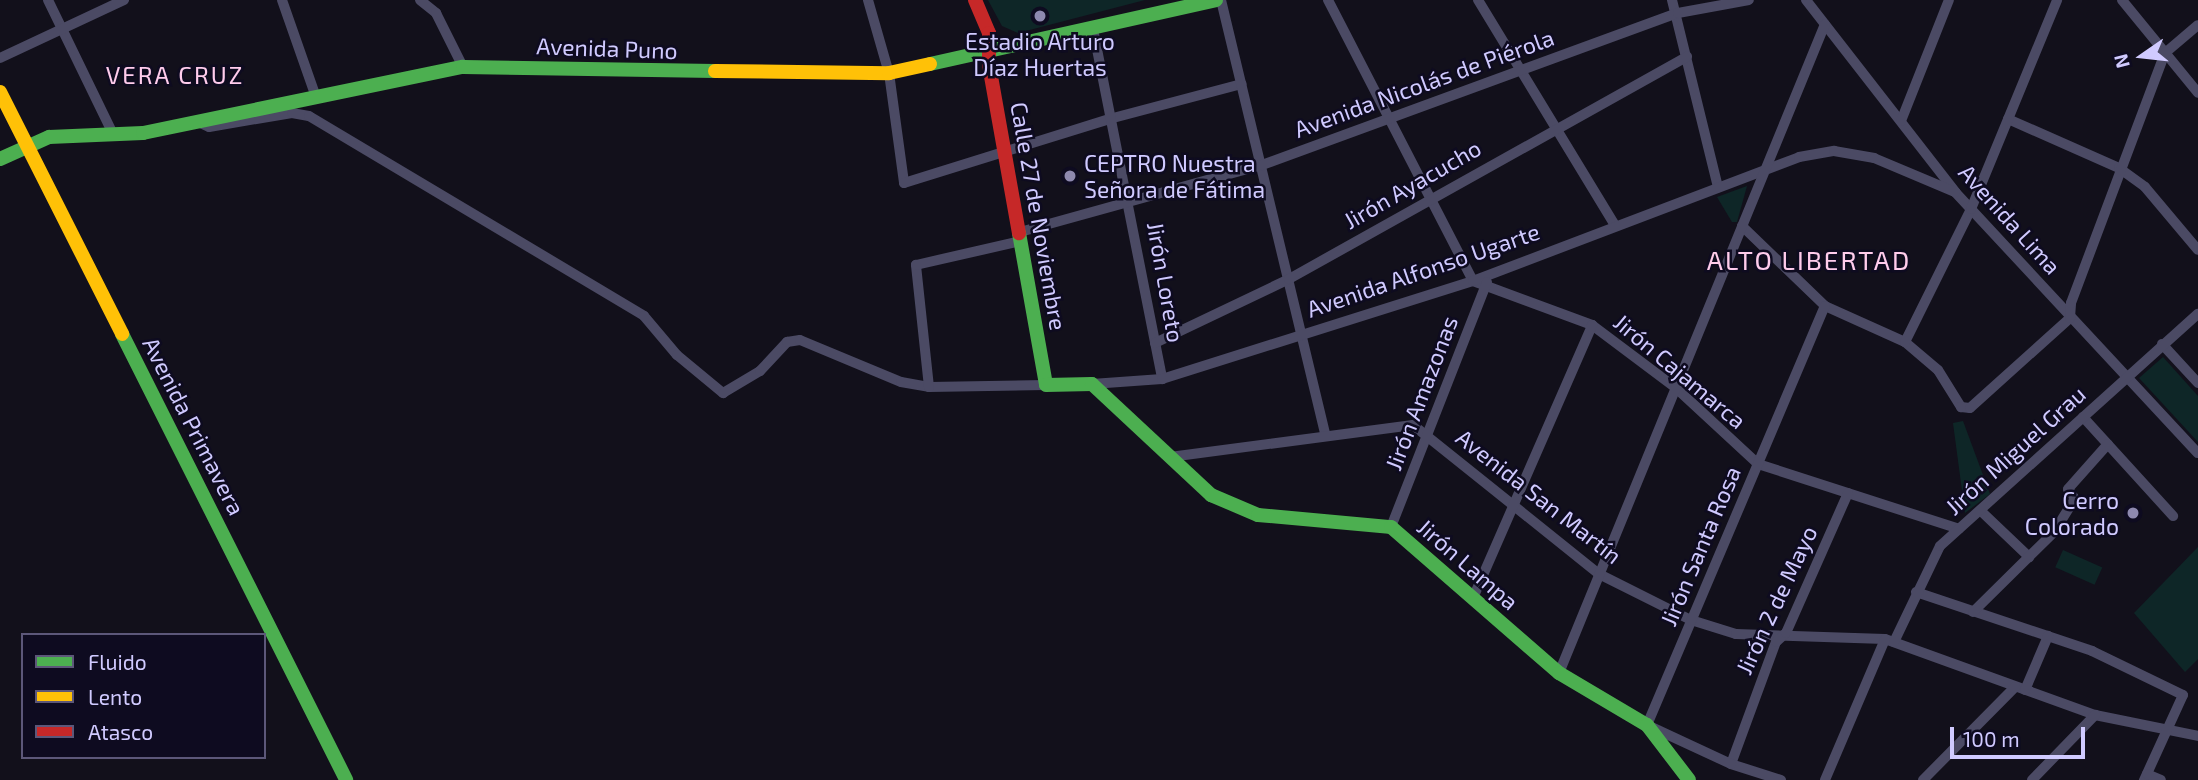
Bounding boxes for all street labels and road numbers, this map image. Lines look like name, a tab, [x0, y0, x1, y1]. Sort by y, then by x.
street label: Avenida Nicolás de Piérola	[1290, 23, 1558, 143]
street label: Avenida Puno	[536, 32, 678, 64]
street label: Calle 27 de Noviembre	[1005, 100, 1073, 332]
street label: Jirón Ayacucho	[1338, 133, 1486, 235]
street label: Avenida Lima	[1953, 158, 2067, 280]
street label: Avenida Alfonso Ugarte	[1303, 217, 1543, 323]
street label: Jirón Loreto	[1142, 220, 1190, 344]
street label: Jirón Cajamarca	[1608, 308, 1752, 434]
street label: Jirón Amazonas	[1379, 312, 1463, 474]
street label: Avenida Primavera	[137, 333, 251, 519]
street label: Jirón Miguel Grau	[1939, 380, 2091, 520]
street label: Avenida San Martín	[1451, 423, 1627, 569]
street label: Jirón Santa Rosa	[1654, 462, 1746, 630]
street label: Jirón Lampa	[1412, 513, 1524, 615]
street label: Jirón 2 de Mayo	[1730, 521, 1822, 679]

